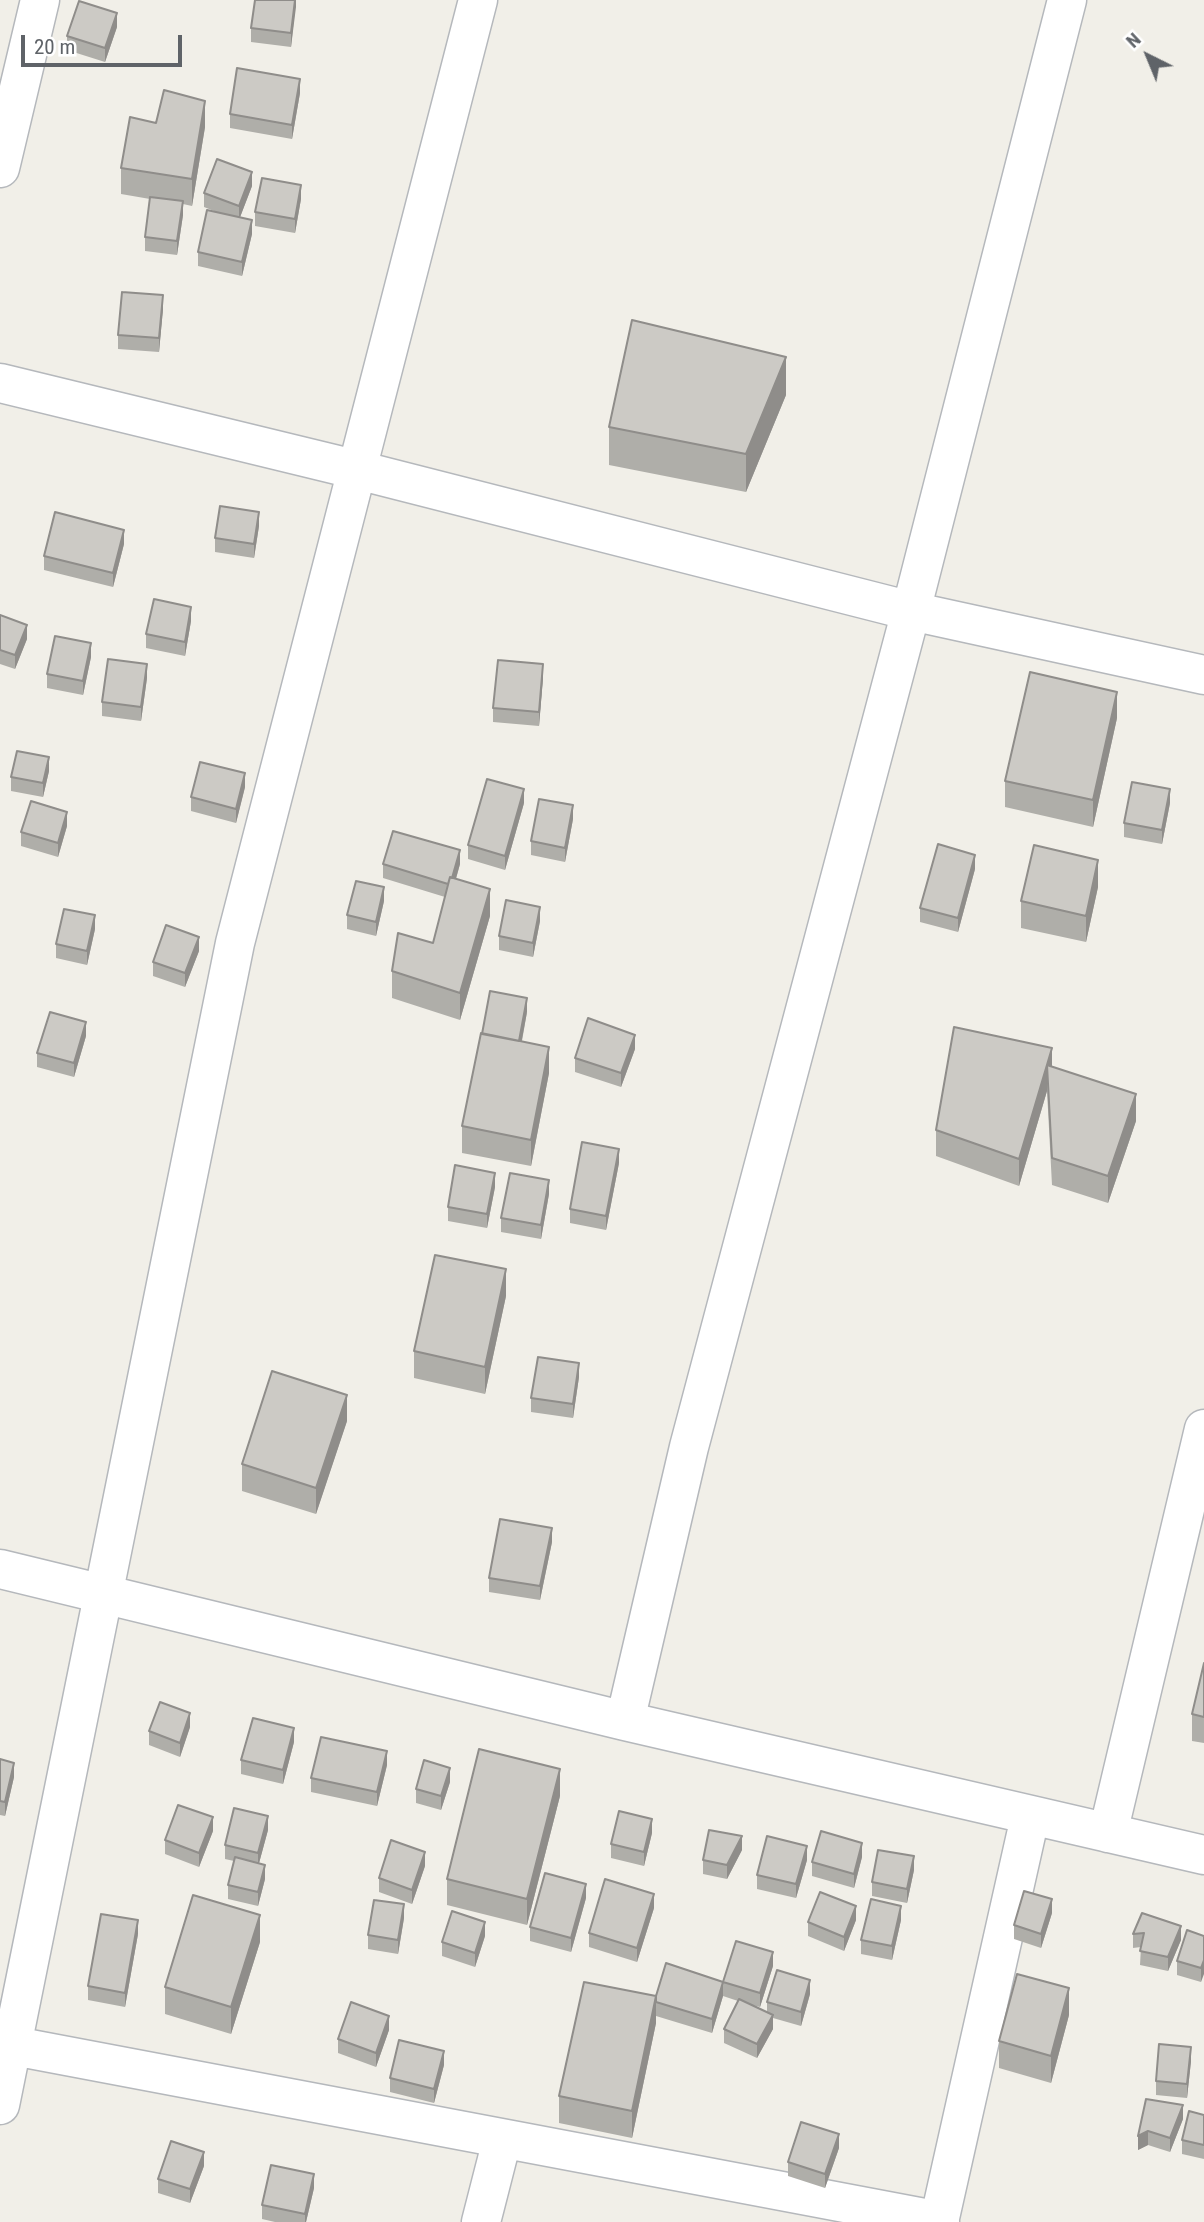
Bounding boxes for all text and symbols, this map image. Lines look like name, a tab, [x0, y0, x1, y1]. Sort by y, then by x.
scale bar	[24, 21, 186, 65]
north arrow	[1113, 21, 1183, 91]
text: N	[1121, 28, 1145, 53]
text: 20 m	[34, 35, 75, 59]

